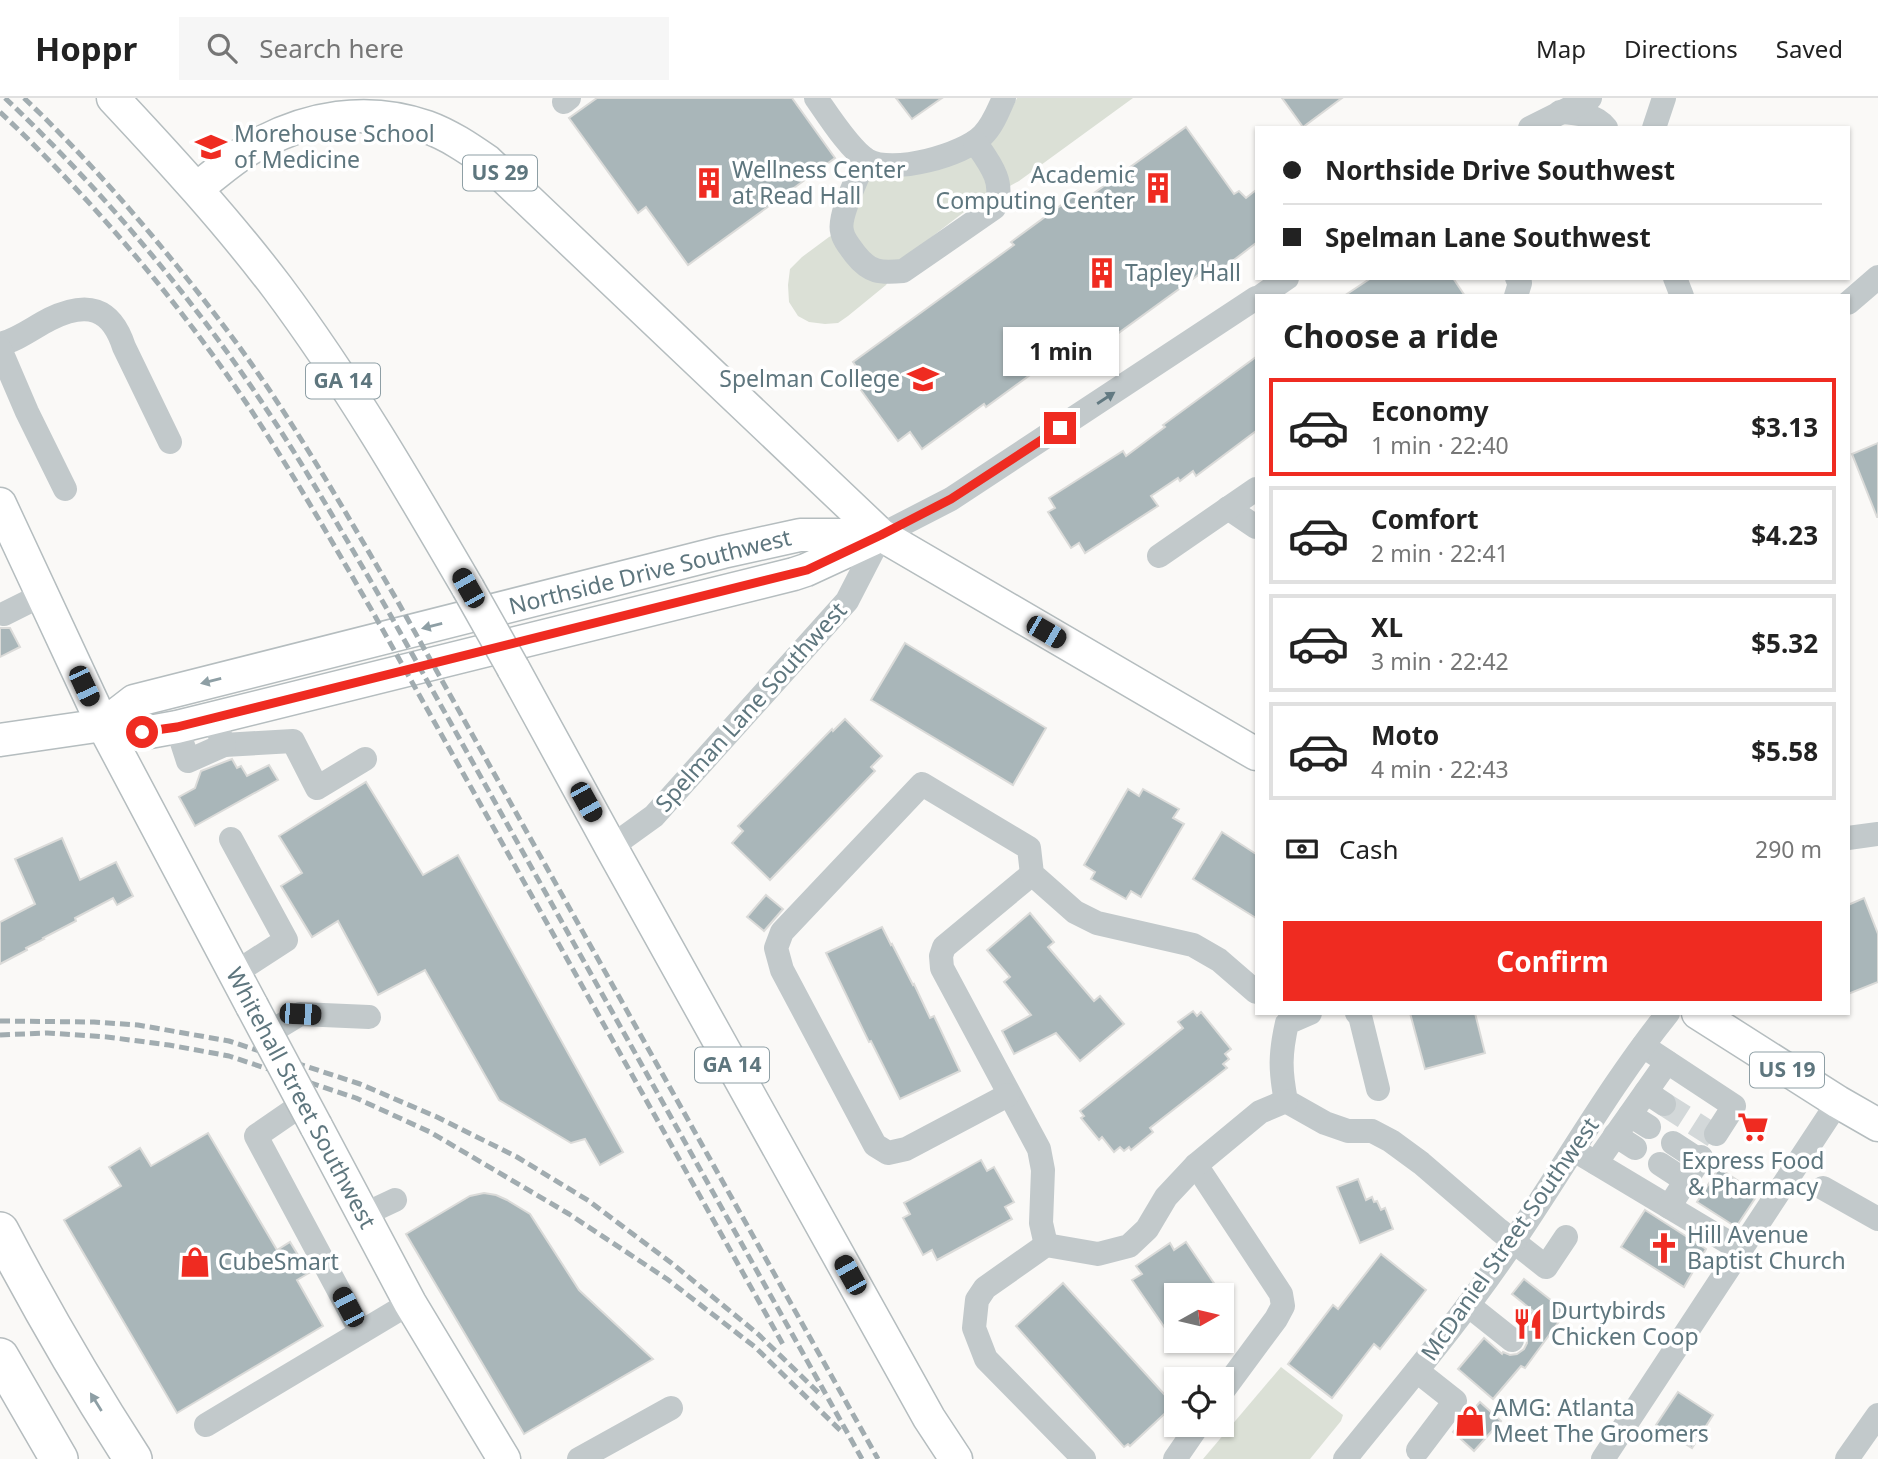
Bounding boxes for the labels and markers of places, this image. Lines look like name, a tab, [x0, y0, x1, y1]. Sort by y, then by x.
place label: Morehouse School of Medicine	[234, 117, 435, 175]
school or university icon: Morehouse School of Medicine	[194, 130, 228, 164]
place label: Wellness Center at Read Hall	[732, 153, 906, 211]
place label: Academic Computing Center	[936, 158, 1135, 216]
building icon: Wellness Center at Read Hall	[692, 166, 726, 200]
building icon: Academic Computing Center	[1141, 171, 1175, 205]
building icon: Tapley Hall	[1085, 256, 1119, 290]
place label: Tapley Hall	[1125, 256, 1241, 288]
place label: Spelman College	[719, 362, 900, 394]
school or university icon: Spelman College	[906, 362, 940, 396]
supermarket icon: Express Food & Pharmacy	[1736, 1110, 1770, 1144]
place label: Express Food & Pharmacy	[1681, 1144, 1825, 1202]
place label: Hill Avenue Baptist Church	[1687, 1218, 1846, 1276]
church icon: Hill Avenue Baptist Church	[1647, 1231, 1681, 1265]
shop icon: CubeSmart	[178, 1245, 212, 1279]
place label: CubeSmart	[218, 1245, 339, 1277]
place label: Durtybirds Chicken Coop	[1551, 1294, 1699, 1352]
restaurant icon: Durtybirds Chicken Coop	[1511, 1307, 1545, 1341]
place label: AMG: Atlanta Meet The Groomers	[1493, 1391, 1709, 1449]
shop icon: AMG: Atlanta Meet The Groomers	[1453, 1404, 1487, 1438]

